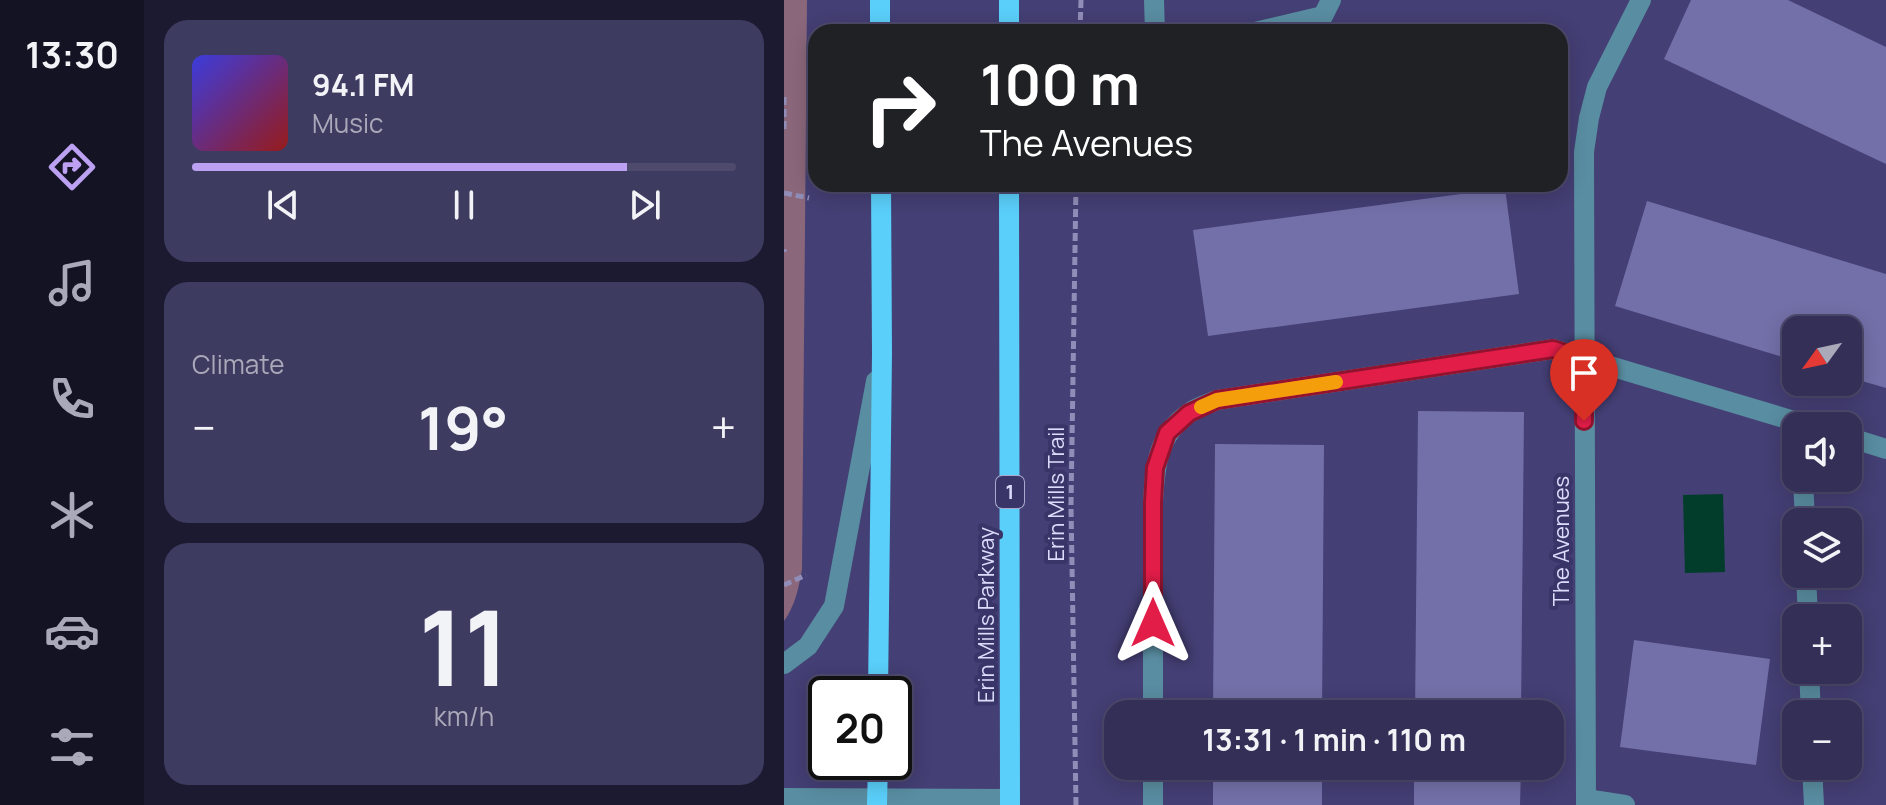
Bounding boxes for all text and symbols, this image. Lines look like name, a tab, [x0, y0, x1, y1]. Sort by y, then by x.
text: 13:30	[25, 30, 119, 79]
text: 100 m	[980, 45, 1140, 122]
icon: right	[848, 56, 952, 160]
text: 94.1 FM	[312, 64, 414, 105]
text: Music	[312, 105, 383, 141]
text: The Avenues	[980, 118, 1193, 167]
icon: directions	[44, 139, 100, 195]
icon: previous	[261, 183, 305, 227]
icon: pause	[442, 183, 486, 227]
icon: next	[623, 183, 667, 227]
icon: music	[44, 255, 100, 311]
north arrow	[1782, 316, 1862, 396]
map controls	[1782, 316, 1862, 780]
pin	[1550, 339, 1618, 421]
text: Climate	[192, 346, 284, 382]
icon: arrive	[1562, 351, 1606, 395]
icon: phone	[44, 371, 100, 427]
text: 19°	[418, 386, 508, 468]
text: −	[192, 397, 216, 457]
text: +	[711, 397, 736, 457]
button: sound	[1782, 412, 1862, 492]
street label: Erin Mills Trail	[1041, 427, 1071, 561]
road number: 1	[996, 476, 1024, 508]
street label: The Avenues	[1546, 476, 1576, 606]
icon: climate	[44, 487, 100, 543]
button: layers	[1782, 508, 1862, 588]
street label: Erin Mills Parkway	[971, 527, 1001, 703]
text: 11	[418, 575, 510, 717]
position arrow	[1111, 581, 1195, 665]
icon: car	[44, 603, 100, 659]
button: +	[1782, 604, 1862, 684]
speed limit sign: 20	[808, 676, 912, 780]
text: km/h	[434, 698, 494, 734]
button: −	[1782, 700, 1862, 780]
icon: filters	[44, 719, 100, 775]
text: 13:31 · 1 min · 110 m	[1202, 719, 1466, 760]

